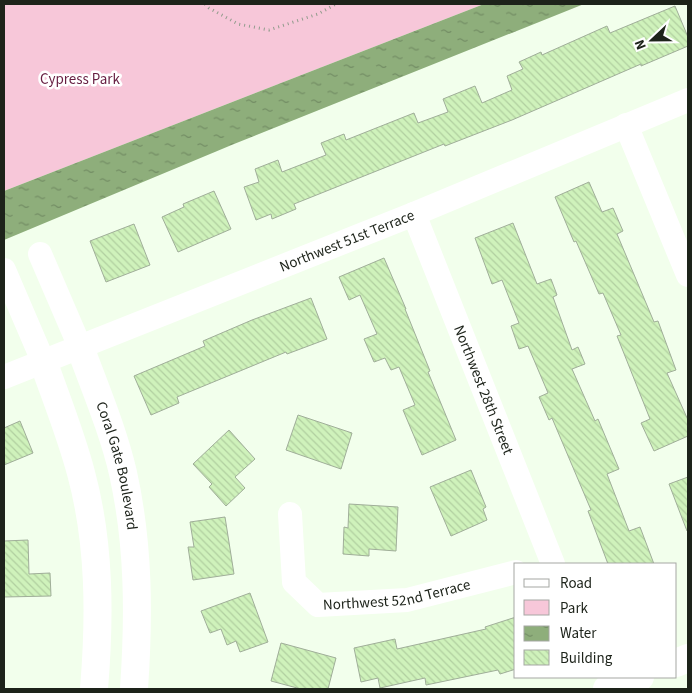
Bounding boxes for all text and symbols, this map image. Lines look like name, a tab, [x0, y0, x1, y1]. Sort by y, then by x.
north arrow	[627, 15, 677, 65]
text: N	[630, 36, 652, 53]
park label: Cypress Park	[40, 69, 120, 90]
street label: Northwest 51st Terrace	[276, 204, 418, 277]
street label: Northwest 28th Street	[449, 322, 519, 457]
street label: Coral Gate Boulevard	[91, 399, 143, 531]
legend	[514, 563, 677, 678]
text: Road	[560, 573, 592, 594]
street label: Northwest 52nd Terrace	[322, 574, 473, 615]
text: Park	[560, 598, 589, 619]
text: Water	[560, 623, 597, 644]
text: Building	[560, 648, 613, 669]

